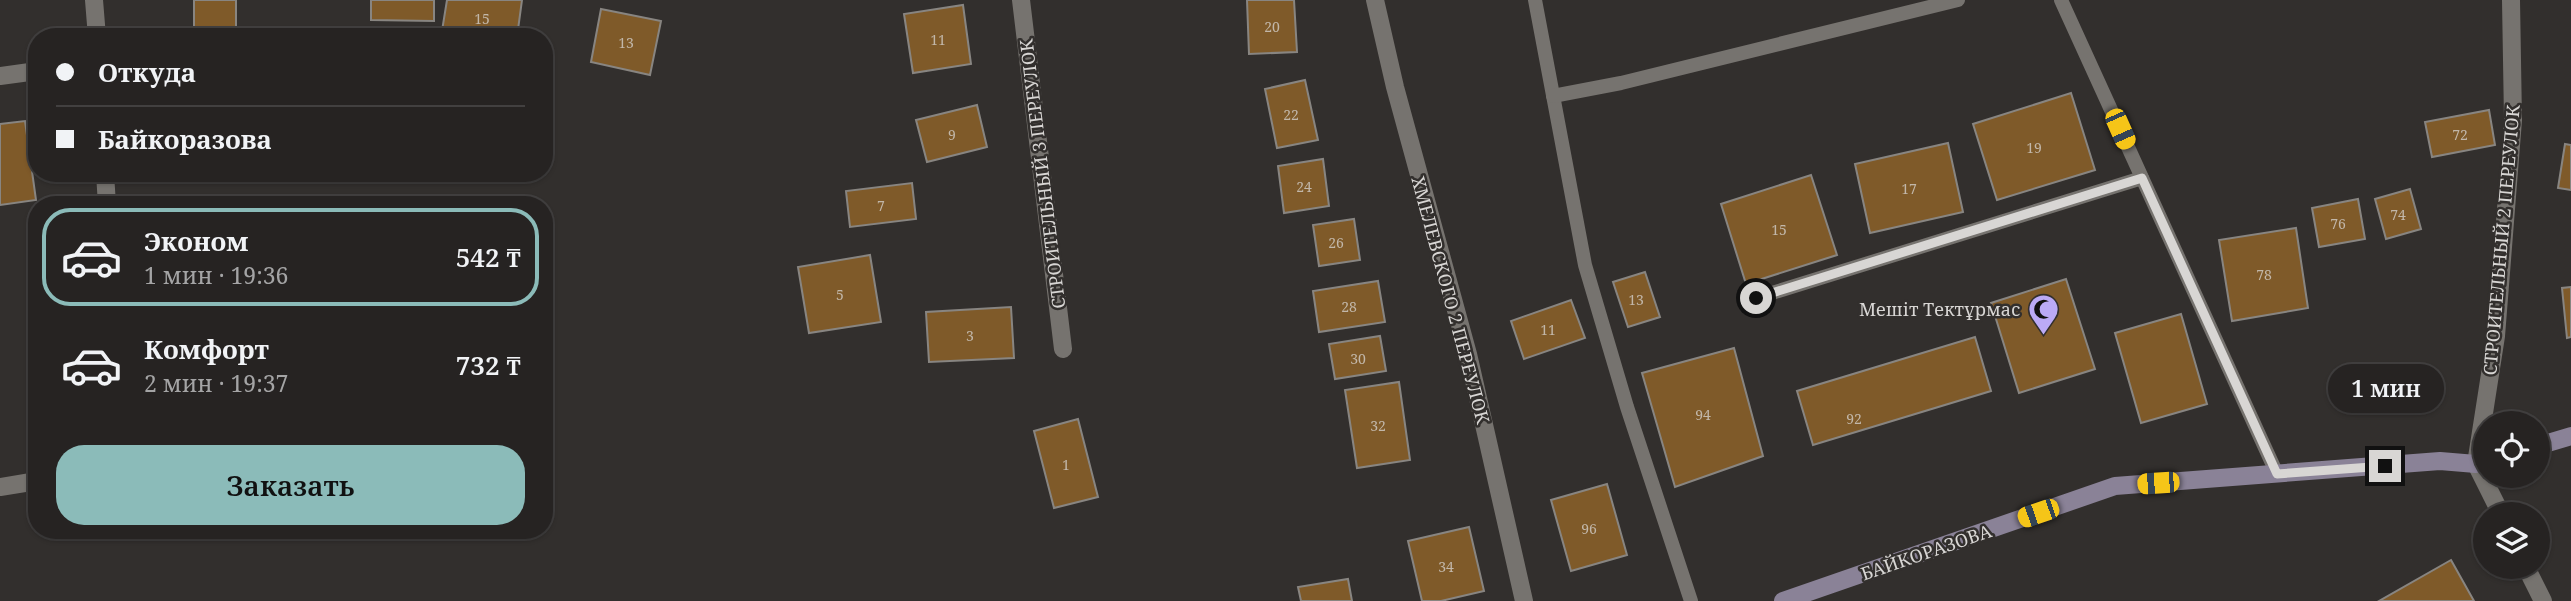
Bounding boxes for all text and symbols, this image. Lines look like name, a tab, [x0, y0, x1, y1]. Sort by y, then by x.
house number: 15	[474, 9, 490, 28]
house number: 20	[1264, 17, 1280, 36]
house number: 11	[930, 30, 946, 49]
house number: 13	[618, 33, 634, 52]
street label: СТРОИТЕЛЬНЫЙ 3 ПЕРЕУЛОК	[1014, 38, 1070, 310]
text: Откуда	[98, 54, 196, 90]
street label: СТРОИТЕЛЬНЫЙ 2 ПЕРЕУЛОК	[2477, 103, 2525, 376]
house number: 22	[1283, 105, 1299, 124]
car	[2102, 106, 2139, 152]
text: Байкоразова	[98, 121, 272, 157]
house number: 9	[948, 125, 956, 144]
house number: 72	[2452, 125, 2468, 144]
house number: 19	[2026, 138, 2042, 157]
street label: ХМЕЛЕВСКОГО 2 ПЕРЕУЛОК	[1406, 174, 1496, 427]
house number: 24	[1296, 177, 1312, 196]
house number: 17	[1901, 179, 1917, 198]
house number: 7	[877, 196, 885, 215]
house number: 74	[2390, 205, 2406, 224]
house number: 76	[2330, 214, 2346, 233]
house number: 15	[1771, 220, 1787, 239]
text: Эконом	[144, 223, 248, 259]
icon: car	[60, 226, 123, 289]
house number: 26	[1328, 233, 1344, 252]
text: 542 ₸	[456, 239, 521, 275]
text: 1 мин · 19:36	[144, 259, 288, 291]
house number: 78	[2256, 265, 2272, 284]
route start	[1740, 282, 1772, 314]
house number: 5	[836, 285, 844, 304]
house number: 13	[1628, 290, 1644, 309]
mosque icon: Мешіт Тектұрмас	[2026, 292, 2060, 336]
house number: 28	[1341, 297, 1357, 316]
place label: Мешіт Тектұрмас	[1859, 297, 2020, 321]
house number: 11	[1540, 320, 1556, 339]
house number: 3	[966, 326, 974, 345]
text: Комфорт	[144, 331, 269, 367]
icon: car	[60, 334, 123, 397]
text: 732 ₸	[456, 347, 521, 383]
house number: 30	[1350, 349, 1366, 368]
callout: 1 мин	[2327, 364, 2443, 414]
text: 2 мин · 19:37	[144, 367, 288, 399]
text: 1 мин	[2351, 372, 2421, 404]
house number: 94	[1695, 405, 1711, 424]
house number: 92	[1846, 409, 1862, 428]
map controls	[2473, 411, 2550, 579]
button: locate	[2473, 411, 2550, 488]
house number: 32	[1370, 416, 1386, 435]
button: Заказать	[56, 445, 525, 525]
route end	[2369, 450, 2401, 482]
house number: 1	[1062, 455, 1070, 474]
car	[2137, 471, 2180, 495]
car	[2015, 496, 2062, 530]
button: layers	[2473, 502, 2550, 579]
street label: БАЙКОРАЗОВА	[1857, 518, 1995, 586]
house number: 96	[1581, 519, 1597, 538]
house number: 34	[1438, 557, 1454, 576]

